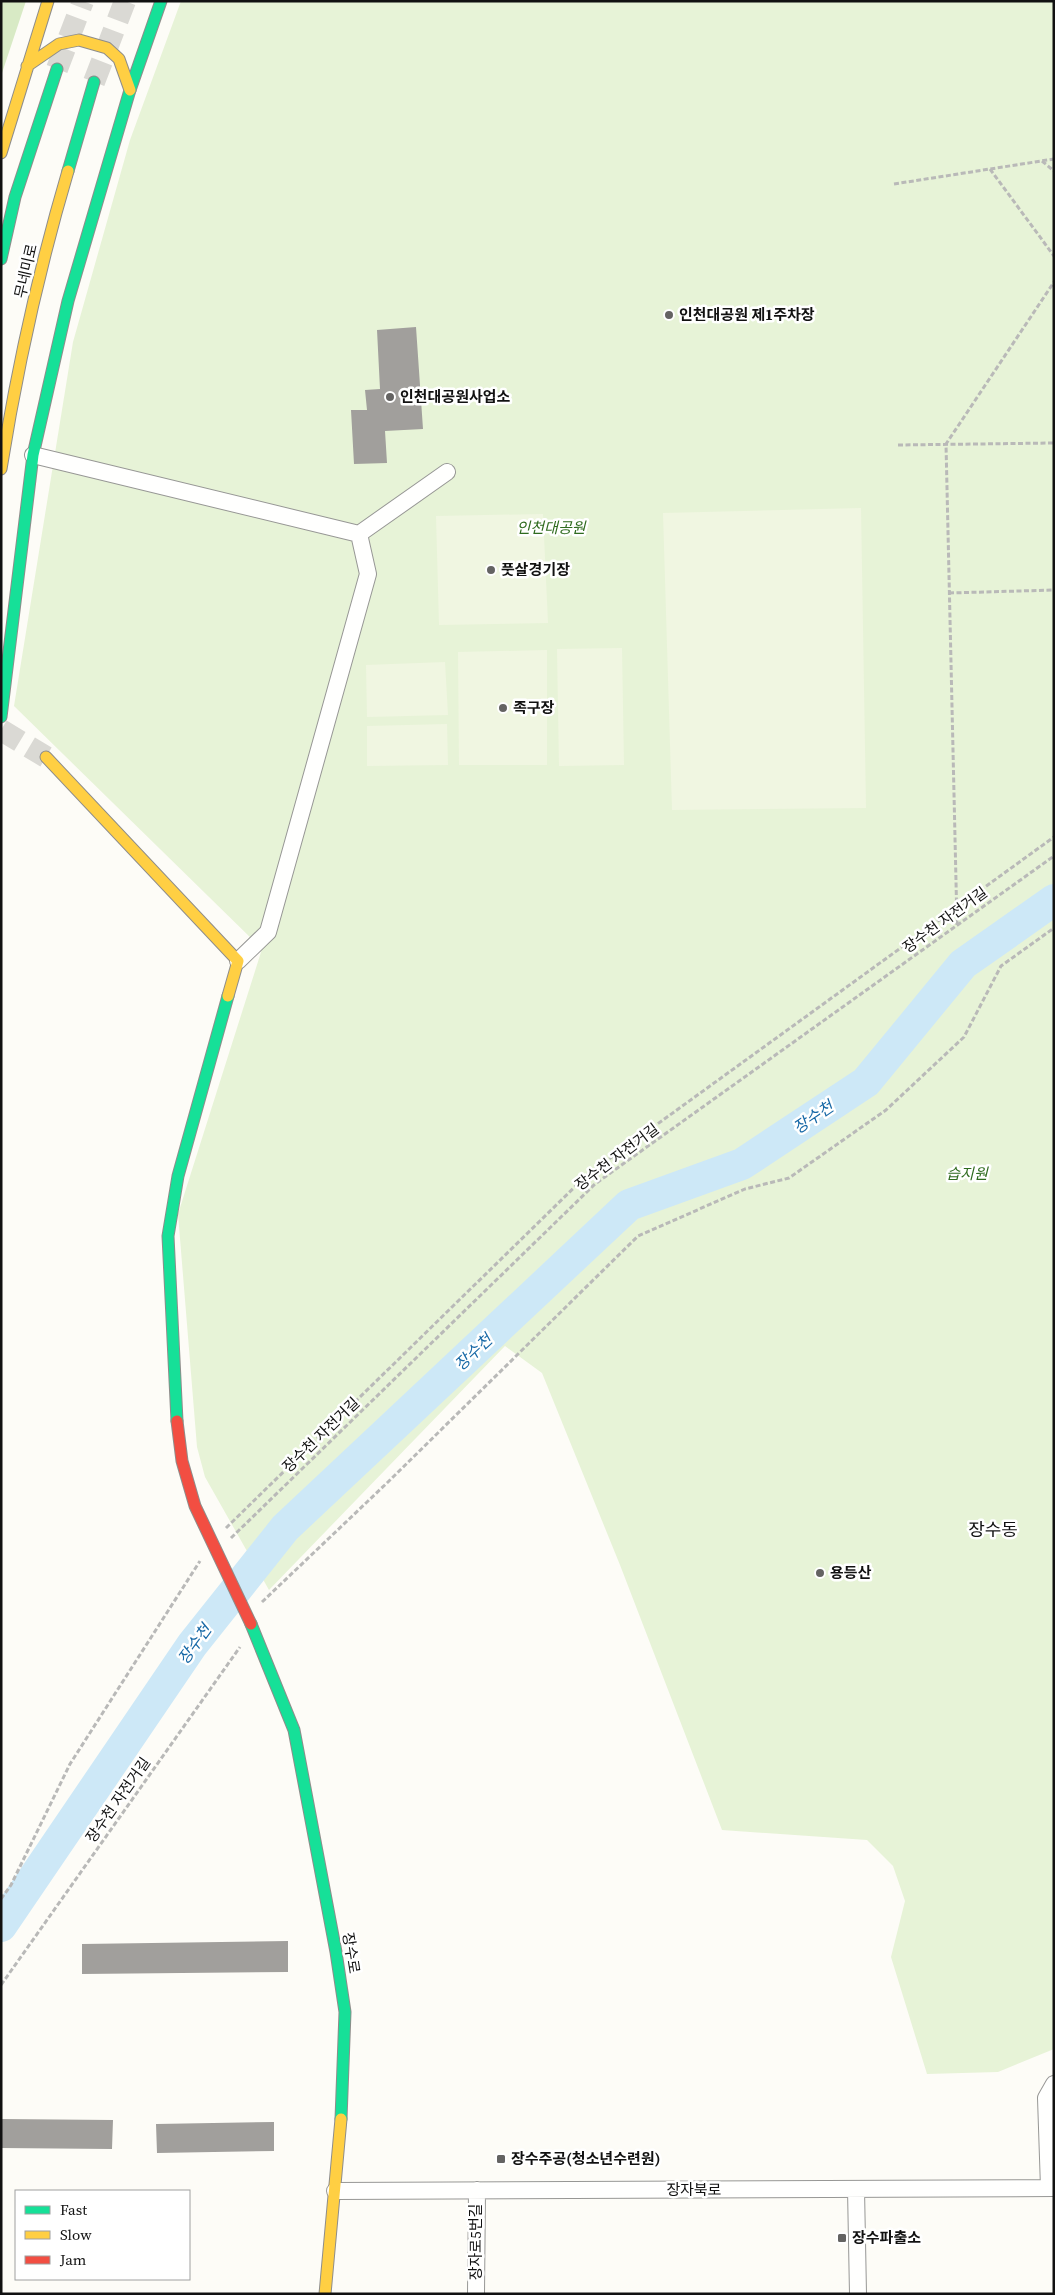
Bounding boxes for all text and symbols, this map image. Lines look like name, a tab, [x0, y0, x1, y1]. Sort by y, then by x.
street label: 무네미로	[9, 242, 42, 300]
place label: 인천대공원 제1주차장	[679, 304, 815, 325]
marker: 인천대공원 제1주차장	[663, 309, 675, 321]
place label: 인천대공원사업소	[400, 386, 511, 407]
marker: 인천대공원사업소	[384, 391, 396, 403]
park label: 인천대공원	[516, 517, 587, 538]
place label: 풋살경기장	[501, 559, 570, 580]
marker: 풋살경기장	[485, 564, 497, 576]
place label: 족구장	[513, 697, 555, 718]
marker: 족구장	[497, 702, 509, 714]
street label: 장수천 자전거길	[898, 882, 991, 958]
water label: 장수천	[789, 1094, 839, 1138]
street label: 장수천 자전거길	[570, 1118, 663, 1195]
park label: 습지원	[946, 1163, 989, 1184]
water label: 장수천	[449, 1327, 498, 1375]
street label: 장수천 자전거길	[277, 1392, 364, 1477]
district label: 장수동	[968, 1517, 1018, 1542]
place label: 용등산	[830, 1562, 872, 1583]
marker: 용등산	[814, 1567, 826, 1579]
water label: 장수천	[172, 1618, 217, 1668]
street label: 장수천 자전거길	[80, 1753, 155, 1847]
street label: 장수로	[338, 1931, 365, 1975]
place label: 장수주공(청소년수련원)	[511, 2148, 660, 2169]
marker: 장수주공(청소년수련원)	[495, 2153, 507, 2165]
street label: 장자북로	[666, 2179, 722, 2200]
legend	[15, 2190, 190, 2280]
text: Fast	[60, 2199, 87, 2220]
street label: 장자로5번길	[465, 2204, 486, 2280]
text: Slow	[60, 2224, 92, 2245]
place label: 장수파출소	[852, 2227, 921, 2248]
marker: 장수파출소	[836, 2232, 848, 2244]
text: Jam	[59, 2249, 87, 2270]

